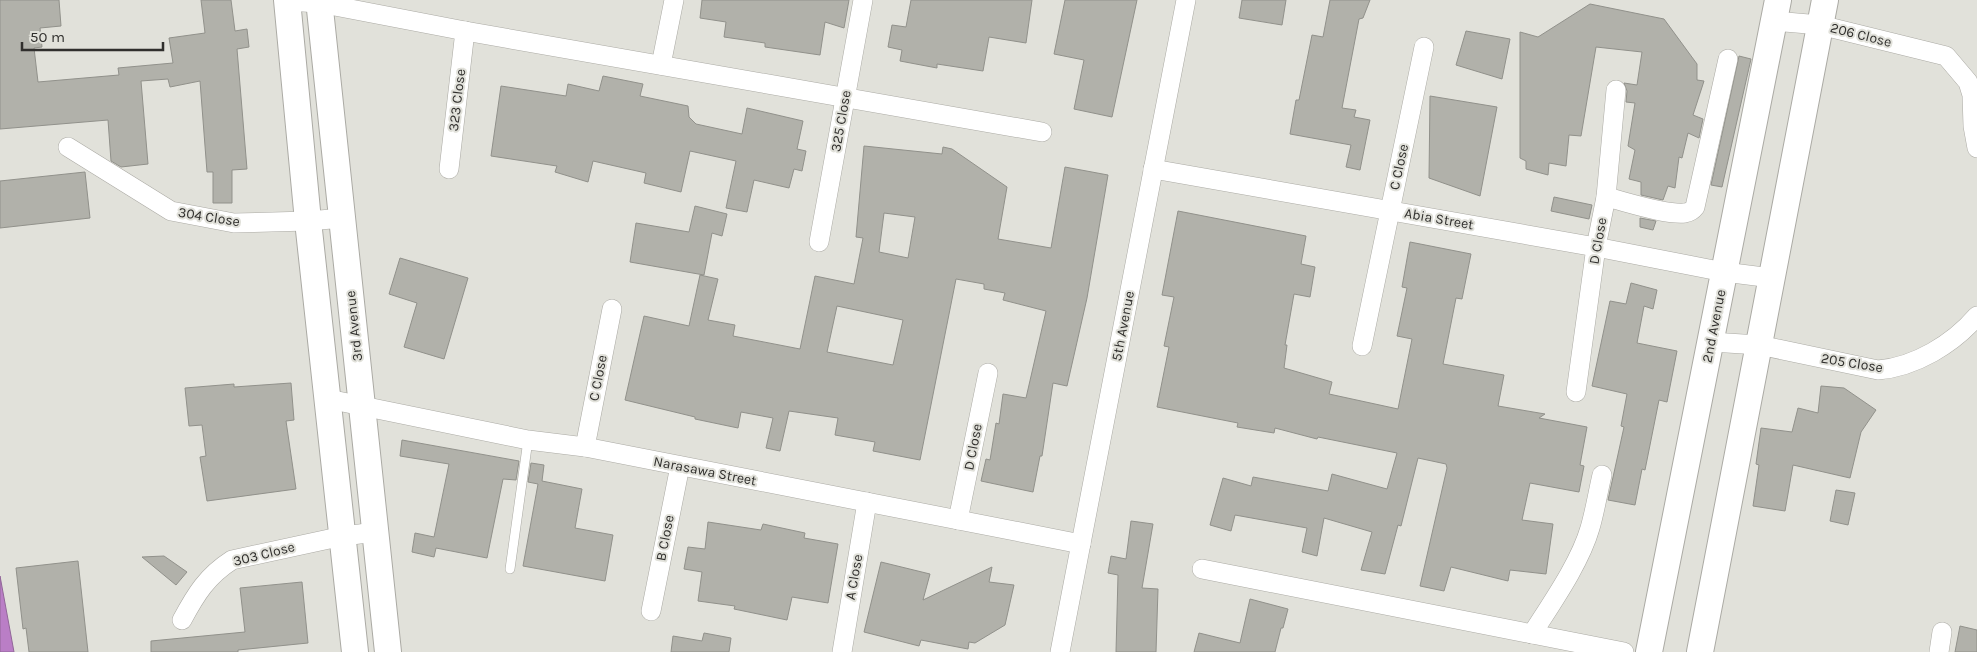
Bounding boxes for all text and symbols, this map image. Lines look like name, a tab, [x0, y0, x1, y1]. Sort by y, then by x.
street label: 206 Close	[1829, 19, 1893, 51]
scale bar	[22, 20, 164, 52]
text: 50 m	[30, 28, 65, 46]
street label: 323 Close	[445, 68, 469, 132]
street label: 325 Close	[827, 89, 855, 153]
street label: C Close	[1386, 142, 1412, 192]
street label: 304 Close	[177, 204, 241, 230]
street label: Abia Street	[1403, 205, 1475, 233]
street label: D Close	[1586, 216, 1610, 266]
street label: 2nd Avenue	[1699, 288, 1729, 364]
street label: 3rd Avenue	[342, 290, 366, 362]
street label: 5th Avenue	[1108, 290, 1138, 362]
street label: 205 Close	[1820, 350, 1884, 376]
street label: C Close	[585, 354, 611, 402]
street label: D Close	[960, 422, 986, 472]
street label: Narasawa Street	[652, 453, 758, 489]
street label: B Close	[652, 513, 678, 563]
street label: 303 Close	[231, 538, 297, 570]
street label: A Close	[842, 553, 866, 601]

